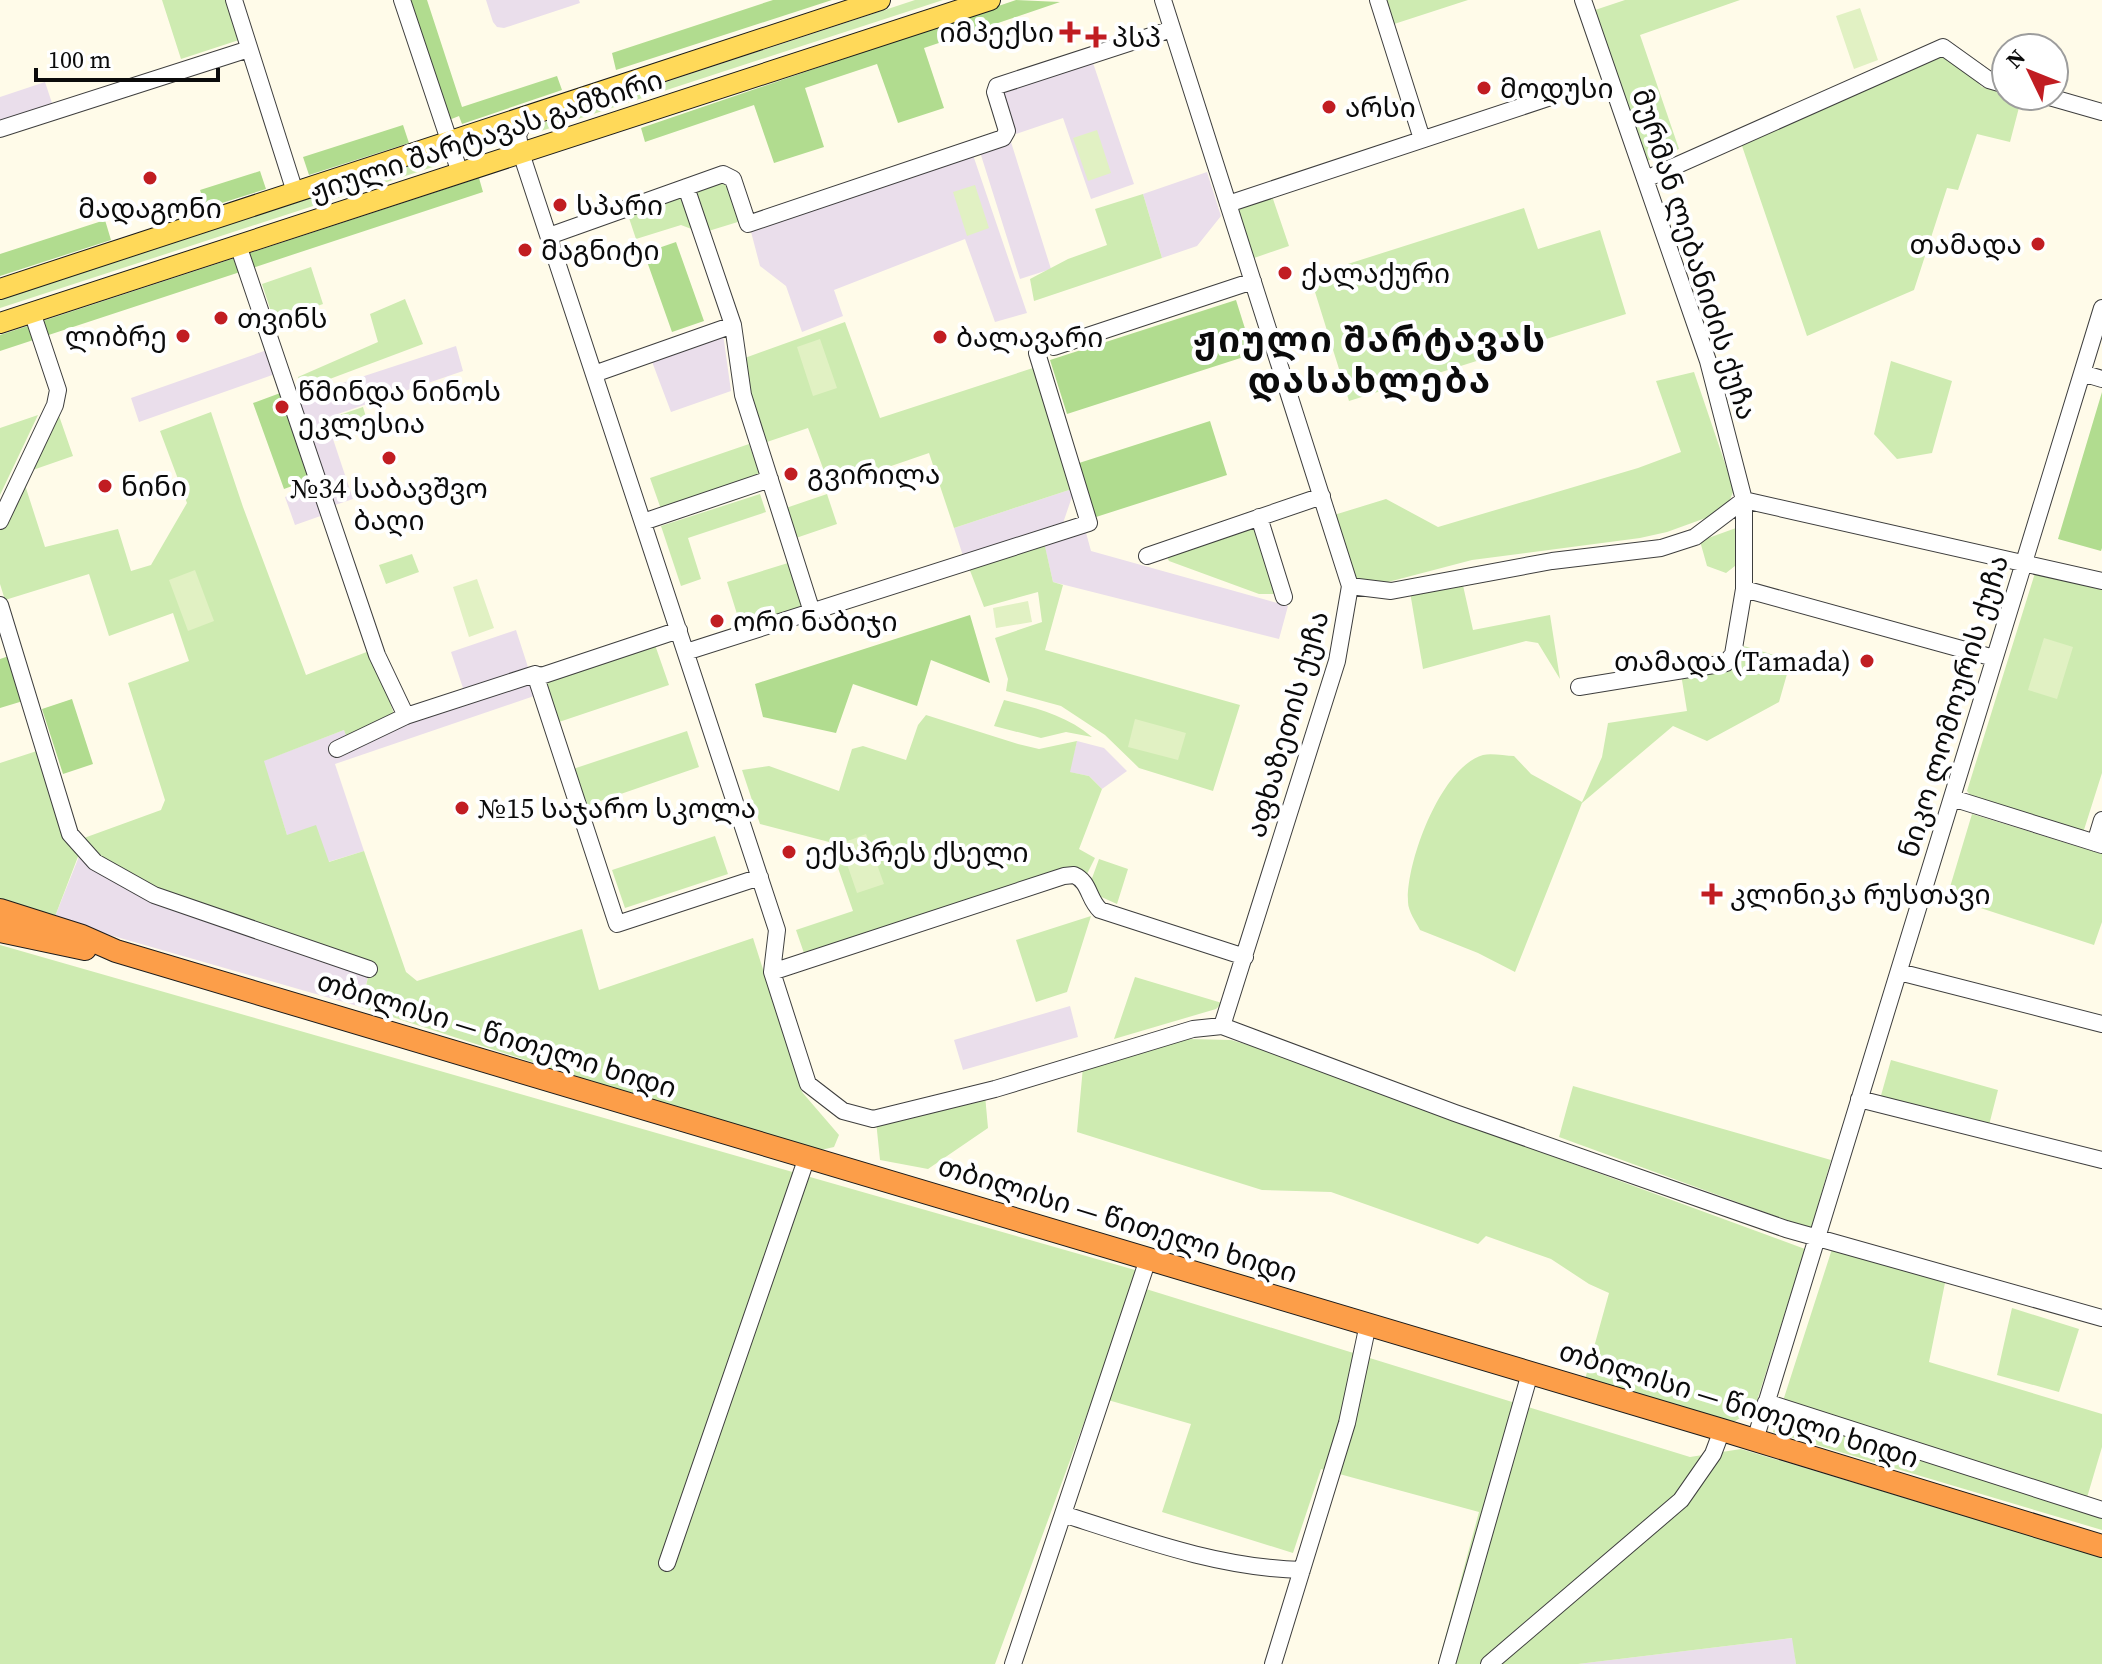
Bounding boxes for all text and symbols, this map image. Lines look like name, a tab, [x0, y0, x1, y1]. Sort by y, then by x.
place label: იმპექსი	[939, 13, 1054, 51]
place label: პსპ	[1112, 18, 1161, 56]
marker: იმპექსი	[1061, 23, 1079, 41]
marker: პსპ	[1087, 28, 1105, 46]
scale bar	[36, 32, 218, 82]
north arrow	[1990, 32, 2070, 112]
text: N	[1999, 42, 2032, 74]
text: 100 m	[48, 43, 111, 76]
street label: ჟიული შარტავას გამზირი	[305, 60, 667, 210]
place label: მოდუსი	[1500, 69, 1614, 107]
marker: მოდუსი	[1475, 79, 1493, 97]
street label: მურმან ლებანიძის ქუჩა	[1623, 84, 1767, 424]
place label: არსი	[1345, 88, 1416, 126]
marker: არსი	[1320, 98, 1338, 116]
marker: მადაგონი	[141, 169, 159, 187]
place label: სპარი	[576, 186, 663, 224]
place label: მადაგონი	[78, 189, 222, 227]
marker: სპარი	[551, 196, 569, 214]
place label: თამადა	[1910, 225, 2022, 263]
place label: მაგნიტი	[541, 231, 659, 269]
marker: თამადა	[2029, 235, 2047, 253]
marker: მაგნიტი	[516, 241, 534, 259]
place label: ქალაქური	[1301, 254, 1450, 292]
marker: ქალაქური	[1276, 264, 1294, 282]
place label: თვინს	[237, 299, 327, 337]
marker: თვინს	[212, 309, 230, 327]
district label: ჟიული შარტავას დასახლება	[1193, 315, 1547, 405]
place label: ლიბრე	[65, 317, 167, 355]
place label: ბალავარი	[956, 318, 1103, 356]
marker: ლიბრე	[174, 327, 192, 345]
marker: ბალავარი	[931, 328, 949, 346]
place label: წმინდა ნინოს ეკლესია	[298, 372, 501, 442]
marker: წმინდა ნინოს ეკლესია	[273, 398, 291, 416]
marker: №34 საბავშვო ბაღი	[380, 449, 398, 467]
place label: გვირილა	[807, 455, 940, 493]
marker: გვირილა	[782, 465, 800, 483]
place label: ნინი	[121, 467, 187, 505]
place label: №34 საბავშვო ბაღი	[290, 469, 488, 539]
marker: ნინი	[96, 477, 114, 495]
street label: ნიკო ლომოურის ქუჩა	[1889, 550, 2017, 862]
place label: ორი ნაბიჯი	[733, 602, 898, 640]
street label: აფხაზეთის ქუჩა	[1236, 606, 1338, 842]
marker: ორი ნაბიჯი	[708, 612, 726, 630]
place label: თამადა (Tamada)	[1614, 642, 1851, 680]
marker: თამადა (Tamada)	[1858, 652, 1876, 670]
place label: №15 საჯარო სკოლა	[478, 789, 756, 827]
marker: №15 საჯარო სკოლა	[453, 799, 471, 817]
place label: ექსპრეს ქსელი	[805, 833, 1029, 871]
marker: ექსპრეს ქსელი	[780, 843, 798, 861]
place label: კლინიკა რუსთავი	[1730, 875, 1990, 913]
marker: კლინიკა რუსთავი	[1701, 883, 1723, 905]
street label: თბილისი — წითელი ხიდი	[313, 961, 681, 1107]
street label: თბილისი — წითელი ხიდი	[934, 1146, 1302, 1292]
street label: თბილისი — წითელი ხიდი	[1555, 1331, 1923, 1477]

